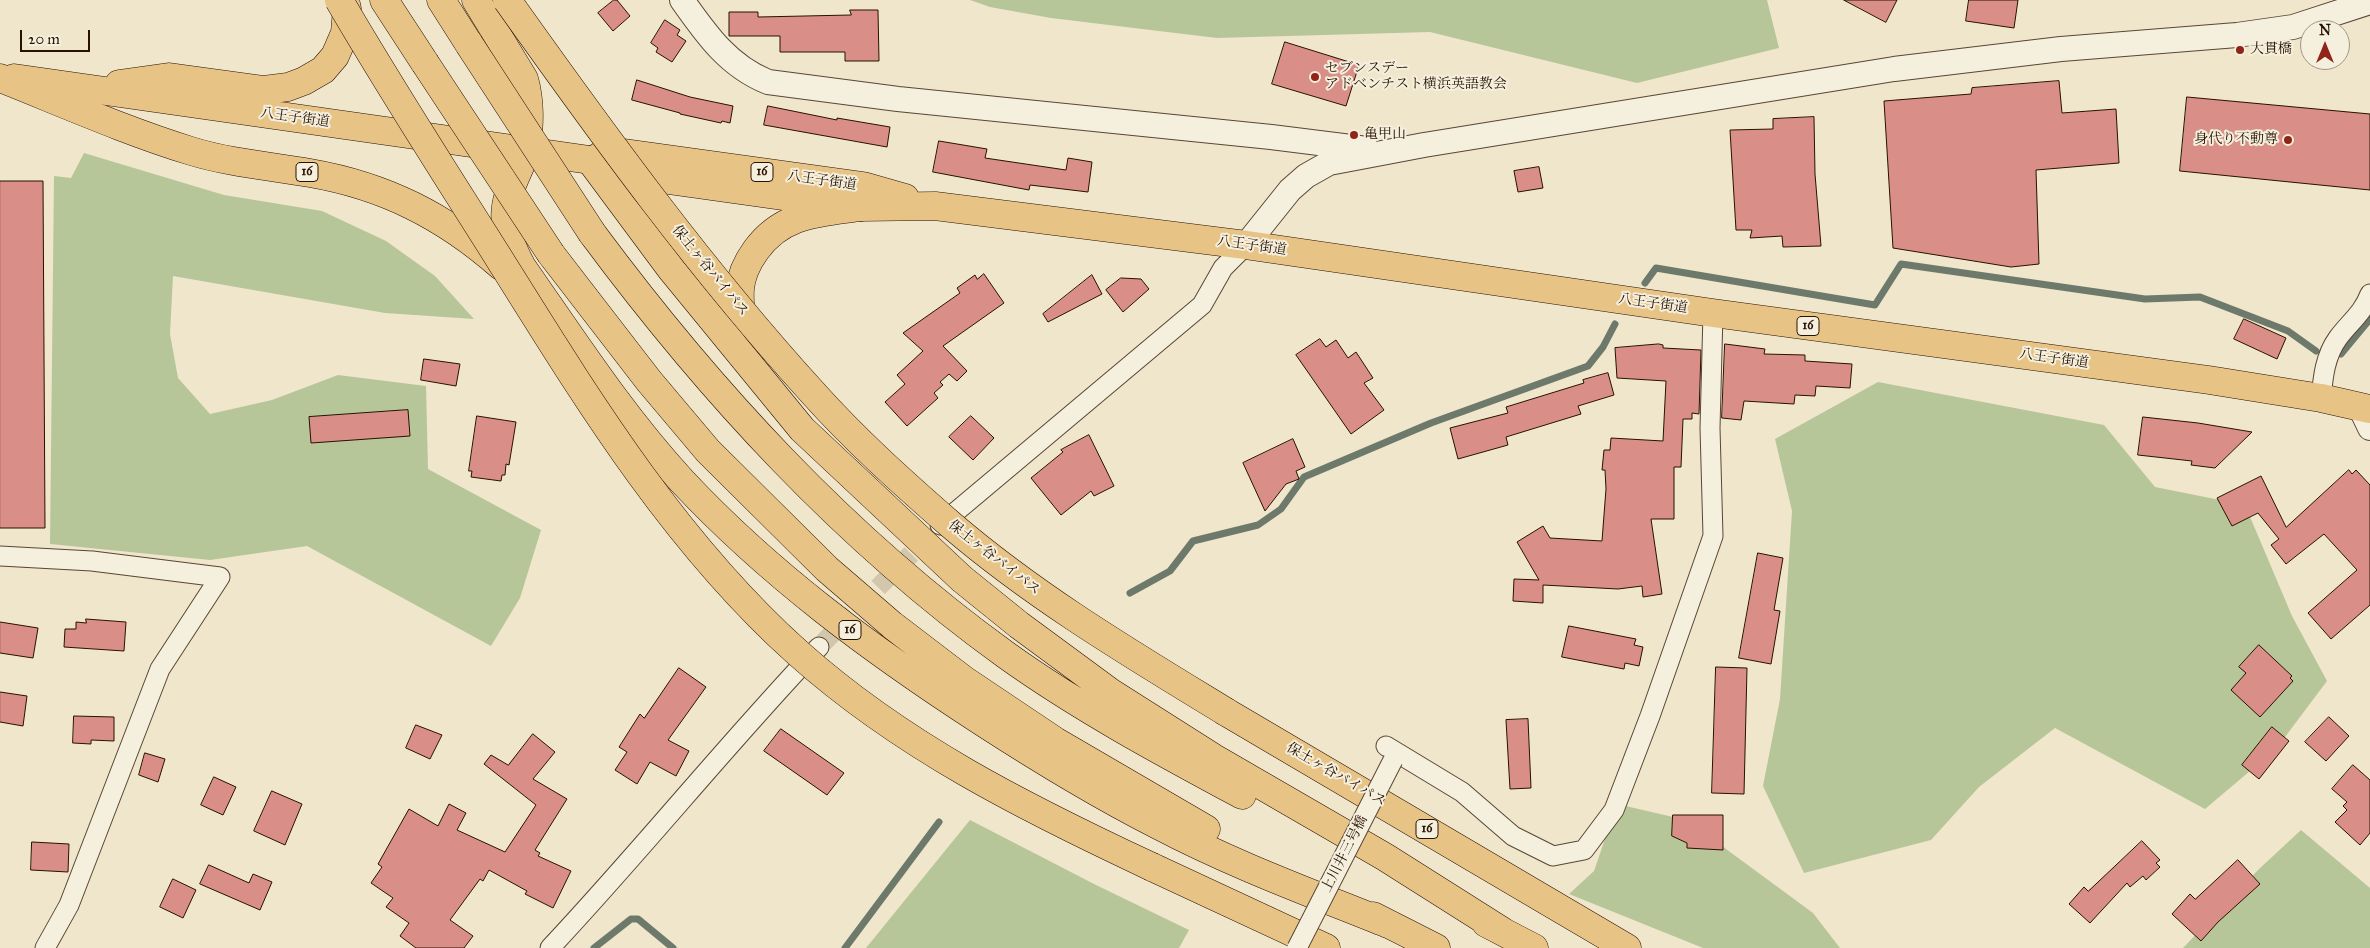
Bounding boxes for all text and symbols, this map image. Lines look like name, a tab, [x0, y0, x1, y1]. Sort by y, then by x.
scale bar	[22, 20, 92, 52]
north arrow	[2300, 20, 2350, 70]
text: N	[2319, 22, 2331, 39]
text: 20 m	[28, 30, 60, 48]
place label: 大貫橋	[2250, 42, 2292, 58]
marker: 大貫橋	[2234, 44, 2246, 56]
place label: セブンスデー アドベンチスト横浜英語教会	[1325, 61, 1507, 94]
marker: セブンスデー アドベンチスト横浜英語教会	[1309, 71, 1321, 83]
street label: 八王子街道	[259, 105, 331, 131]
place label: 亀甲山	[1364, 127, 1406, 143]
marker: 亀甲山	[1348, 129, 1360, 141]
place label: 身代り不動尊	[2194, 132, 2278, 148]
marker: 身代り不動尊	[2282, 134, 2294, 146]
road number: 16	[296, 162, 318, 182]
road number: 16	[751, 162, 773, 182]
street label: 八王子街道	[786, 168, 858, 194]
street label: 保土ヶ谷バイパス	[668, 222, 752, 320]
street label: 八王子街道	[1216, 233, 1288, 259]
street label: 八王子街道	[1617, 291, 1689, 317]
road number: 16	[1797, 316, 1819, 336]
street label: 八王子街道	[2018, 346, 2090, 372]
street label: 保土ヶ谷バイパス	[945, 517, 1043, 599]
road number: 16	[839, 620, 861, 640]
street label: 保土ヶ谷バイパス	[1283, 740, 1389, 810]
street label: 上川井三号橋	[1318, 813, 1372, 895]
road number: 16	[1416, 820, 1438, 839]

